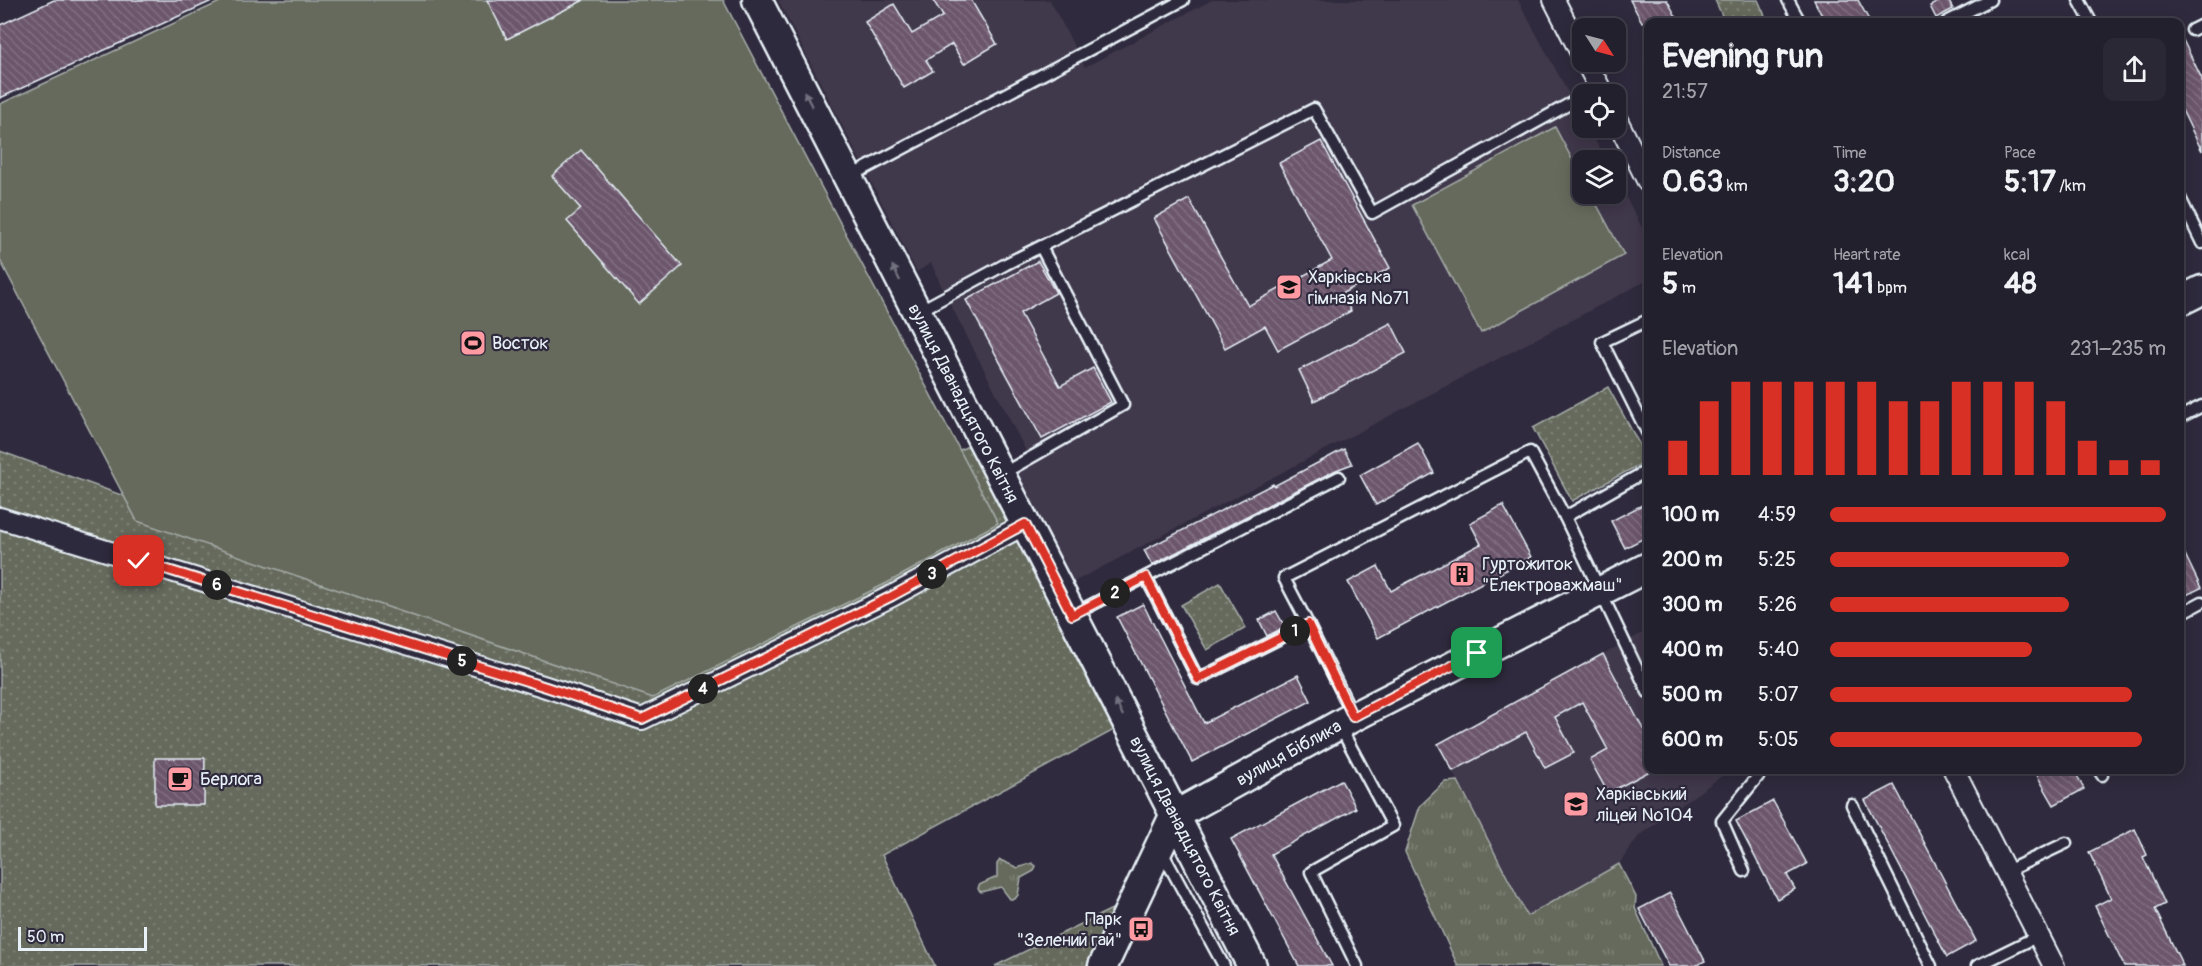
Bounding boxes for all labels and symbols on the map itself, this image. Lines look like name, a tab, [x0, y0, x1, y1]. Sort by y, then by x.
north arrow	[1572, 18, 1626, 72]
one-way arrow	[803, 90, 813, 108]
one-way arrow	[892, 264, 901, 281]
place label: Харківська гімназія №71	[1308, 266, 1409, 310]
school or university icon: Харківська гімназія №71	[1274, 272, 1304, 302]
street label: вулиця Дванадцятого Квітня	[903, 300, 1024, 507]
sports icon: Восток	[458, 328, 488, 358]
place label: Восток	[492, 332, 549, 355]
pin	[113, 535, 164, 586]
place label: Гуртожиток "Електроважмаш"	[1482, 553, 1623, 597]
pin: 3	[917, 559, 947, 589]
building icon: Гуртожиток "Електроважмаш"	[1447, 559, 1477, 589]
pin: 6	[202, 570, 232, 600]
pin: 2	[1100, 578, 1130, 608]
pin: 1	[1280, 616, 1310, 646]
pin	[1451, 627, 1502, 678]
pin: 5	[447, 646, 477, 676]
pin: 4	[688, 674, 718, 704]
one-way arrow	[1114, 699, 1124, 716]
street label: вулиця Біблика	[1232, 715, 1346, 791]
street label: вулиця Дванадцятого Квітня	[1124, 732, 1245, 940]
cafe icon: Берлога	[165, 764, 195, 794]
place label: Берлога	[200, 768, 262, 791]
place label: Харківський ліцей №104	[1596, 783, 1694, 827]
school or university icon: Харківський ліцей №104	[1561, 789, 1591, 819]
place label: Парк "Зелений гай"	[1017, 908, 1122, 952]
bus stop icon: Парк "Зелений гай"	[1126, 914, 1156, 944]
scale bar	[18, 924, 147, 952]

